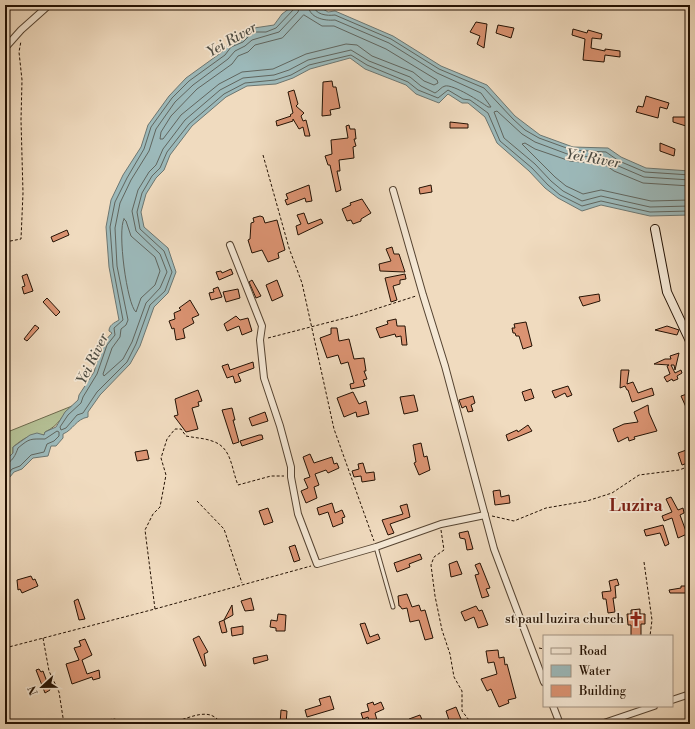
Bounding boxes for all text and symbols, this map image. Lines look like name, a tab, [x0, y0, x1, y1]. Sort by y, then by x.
water label: Yei River	[204, 18, 261, 61]
water label: Yei River	[564, 145, 623, 173]
water label: Yei River	[73, 330, 114, 388]
district label: Luzira	[609, 495, 663, 517]
church icon: st paul luzira church	[627, 610, 645, 628]
place label: st paul luzira church	[505, 611, 624, 627]
legend	[543, 635, 673, 707]
text: Road	[579, 644, 607, 659]
text: Water	[578, 664, 611, 679]
north arrow	[22, 667, 62, 707]
text: N	[25, 683, 42, 697]
text: Building	[578, 684, 627, 699]

